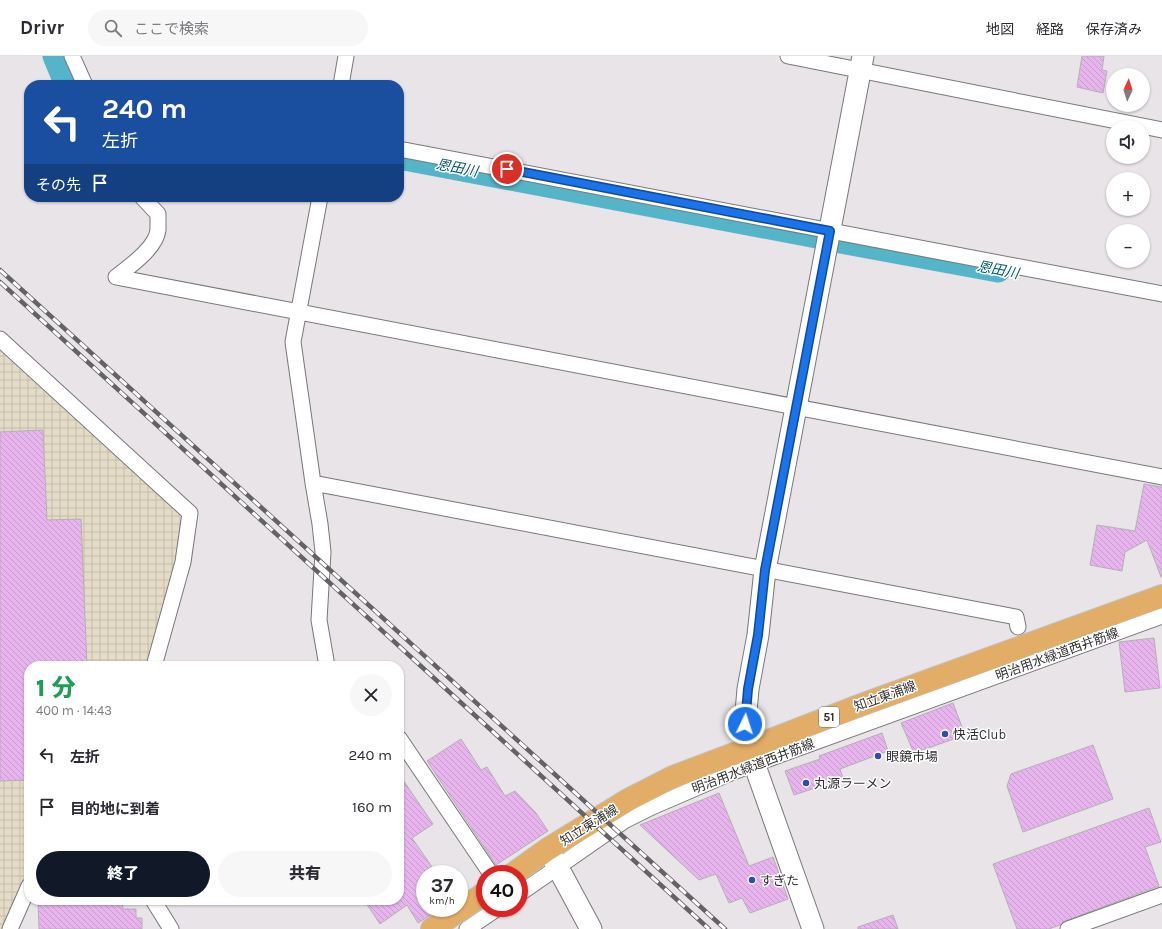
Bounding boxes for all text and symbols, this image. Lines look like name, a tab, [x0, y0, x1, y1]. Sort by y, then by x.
search box	[88, 10, 368, 46]
text: Drivr	[20, 17, 64, 39]
icon: search	[102, 17, 124, 39]
text: ここで検索	[134, 20, 209, 38]
text: 地図	[986, 21, 1014, 38]
text: 経路	[1036, 21, 1064, 38]
text: 保存済み	[1086, 21, 1142, 38]
north arrow	[1106, 68, 1150, 112]
map controls	[1106, 68, 1150, 268]
text: 240 m	[102, 92, 187, 125]
icon: left	[36, 96, 88, 148]
button: sound	[1106, 120, 1150, 164]
text: 左折	[102, 130, 138, 152]
pin	[490, 152, 524, 186]
water label: 恩田川	[435, 156, 481, 181]
icon: arrive	[496, 158, 518, 180]
icon: arrive	[89, 172, 111, 194]
button: +	[1106, 172, 1150, 216]
text: その先	[36, 176, 81, 194]
button: −	[1106, 224, 1150, 268]
water label: 恩田川	[976, 258, 1022, 283]
street label: 明治用水緑道西井筋線	[993, 625, 1121, 683]
text: 1 分	[36, 674, 76, 702]
button: close	[350, 674, 392, 716]
street label: 知立東浦線	[852, 678, 918, 714]
text: 400 m · 14:43	[36, 703, 112, 718]
position arrow	[724, 703, 766, 745]
road number: 51	[819, 707, 839, 727]
place label: 快活Club	[953, 727, 1006, 742]
marker: 快活Club	[940, 729, 950, 739]
street label: 明治用水緑道西井筋線	[690, 736, 816, 796]
icon: left	[36, 744, 58, 766]
text: 240 m	[348, 746, 392, 764]
text: 左折	[70, 748, 100, 766]
place label: 眼鏡市場	[886, 749, 938, 764]
marker: 眼鏡市場	[873, 751, 883, 761]
place label: 丸源ラーメン	[814, 776, 891, 791]
marker: 丸源ラーメン	[801, 778, 811, 788]
icon: arrive	[36, 796, 58, 818]
text: 160 m	[352, 798, 392, 816]
text: 目的地に到着	[70, 800, 160, 818]
street label: 知立東浦線	[557, 801, 621, 849]
button: 終了	[36, 851, 210, 897]
button: 共有	[218, 851, 392, 897]
speed limit sign: 40	[476, 865, 528, 917]
place label: すぎた	[760, 873, 799, 888]
text: 37	[431, 874, 453, 897]
marker: すぎた	[747, 875, 757, 885]
text: km/h	[429, 895, 455, 907]

